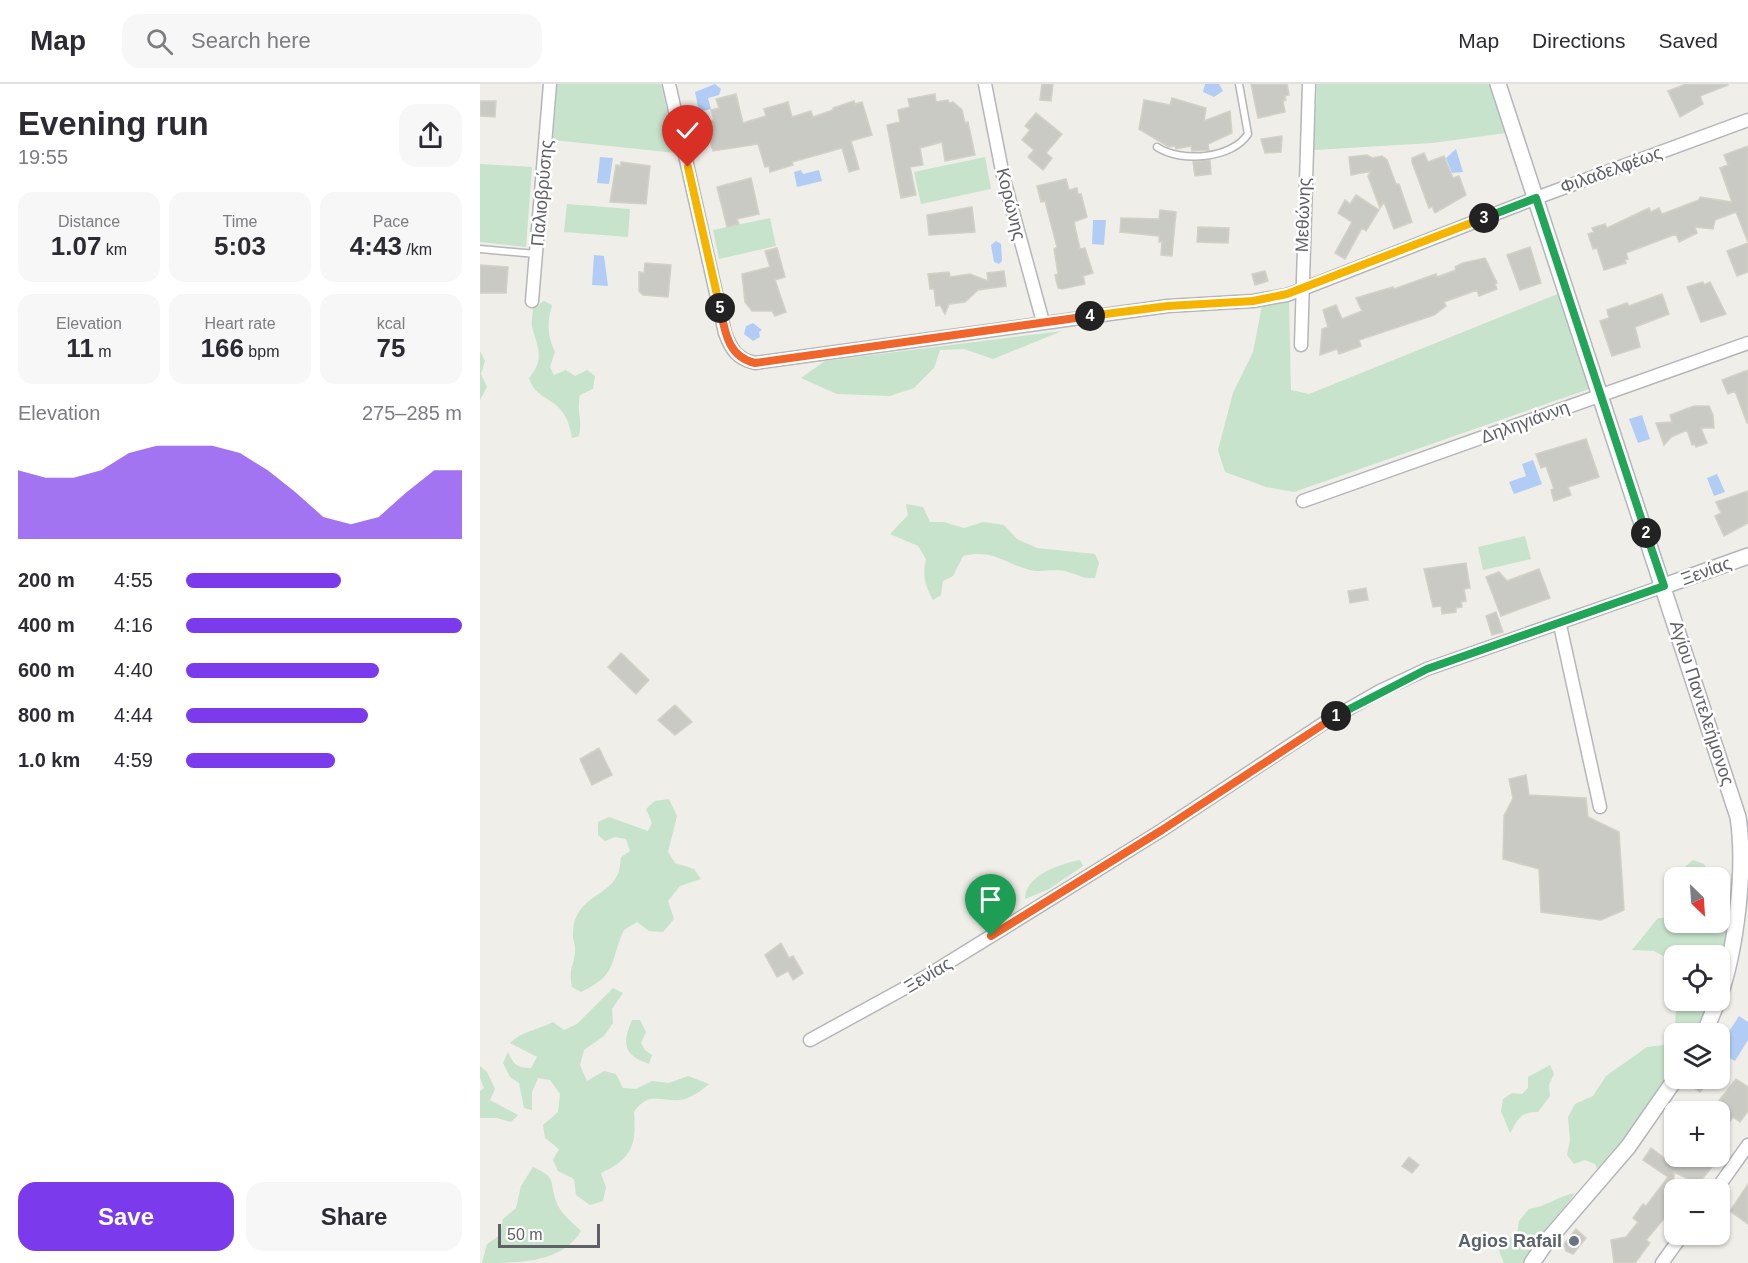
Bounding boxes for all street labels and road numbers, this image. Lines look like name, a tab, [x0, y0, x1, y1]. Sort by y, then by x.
street label: Παλιοβρύσης	[527, 139, 557, 247]
street label: Φιλαδελφέως	[1557, 142, 1665, 198]
street label: Κορώνης	[992, 166, 1030, 243]
street label: Μεθώνης	[1292, 177, 1314, 253]
street label: Δηληγιάννη	[1478, 397, 1572, 447]
street label: Ξενίας	[1678, 553, 1734, 589]
street label: Αγίου Παντελεήμονος	[1666, 618, 1738, 788]
street label: Ξενίας	[901, 953, 956, 997]

